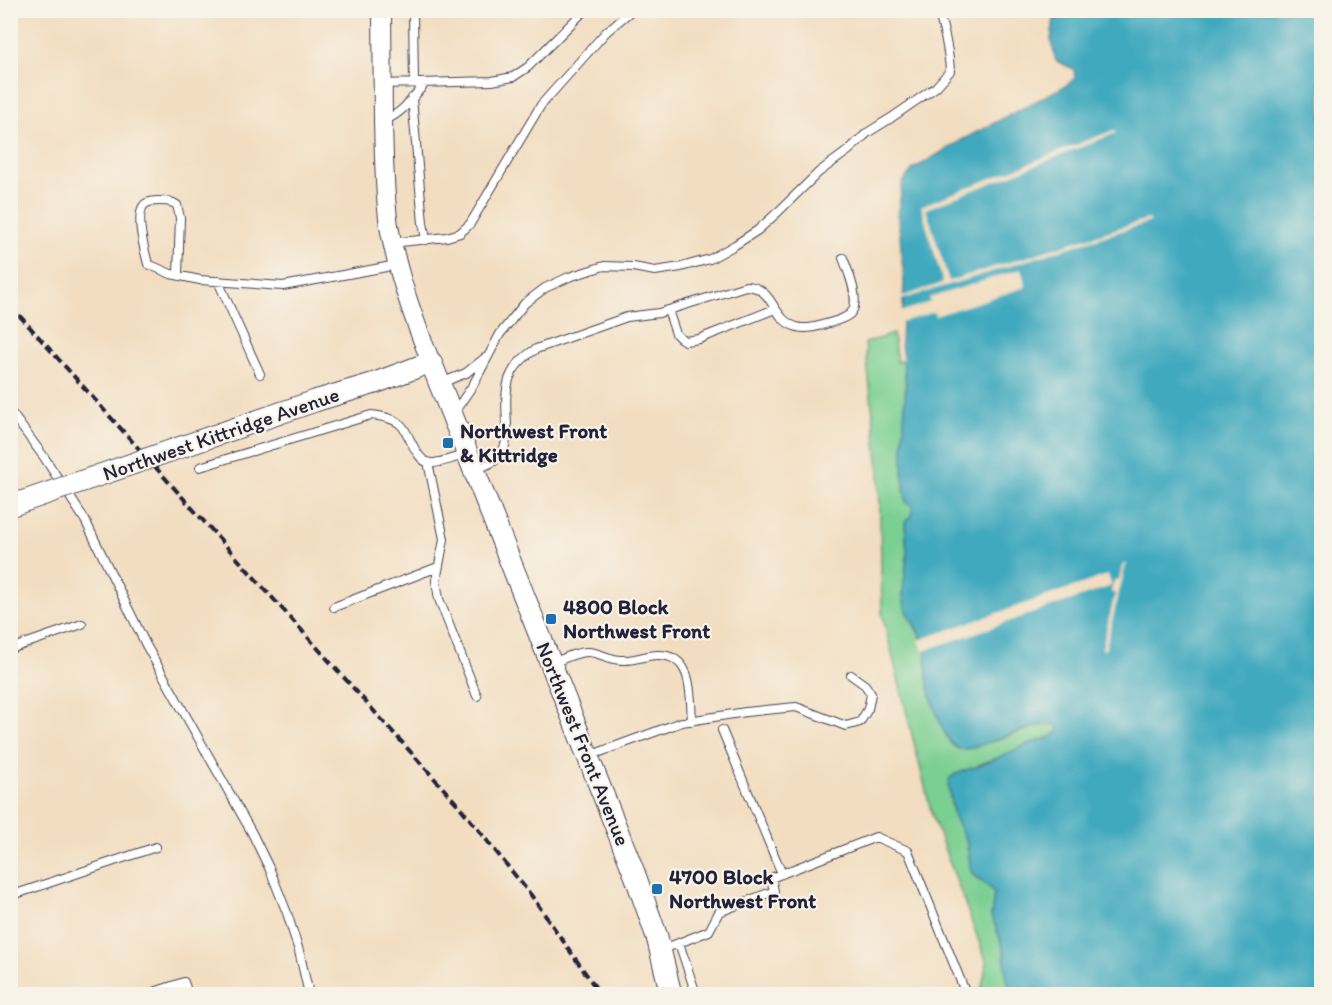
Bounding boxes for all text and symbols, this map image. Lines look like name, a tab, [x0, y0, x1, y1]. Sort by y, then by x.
street label: Northwest Kittridge Avenue	[99, 381, 342, 486]
place label: Northwest Front & Kittridge	[460, 418, 607, 468]
marker: Northwest Front & Kittridge	[441, 436, 455, 450]
place label: 4800 Block Northwest Front	[563, 594, 710, 643]
marker: 4800 Block Northwest Front	[544, 612, 558, 626]
street label: Northwest Front Avenue	[531, 638, 636, 849]
place label: 4700 Block Northwest Front	[669, 864, 816, 913]
marker: 4700 Block Northwest Front	[650, 882, 664, 896]

